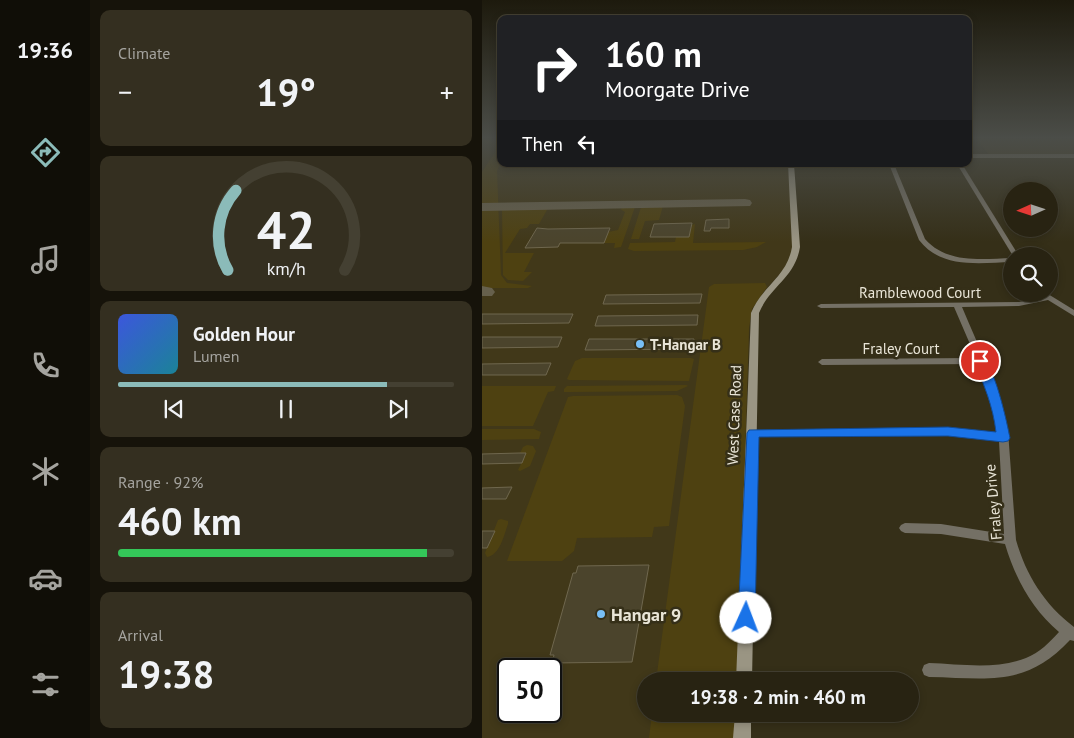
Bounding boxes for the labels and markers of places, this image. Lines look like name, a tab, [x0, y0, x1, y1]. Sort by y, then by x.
place label: T-Hangar B	[650, 335, 721, 354]
marker: T-Hangar B	[634, 338, 646, 350]
pin	[959, 340, 1001, 382]
place label: Hangar 9	[611, 603, 681, 626]
marker: Hangar 9	[595, 608, 607, 620]

